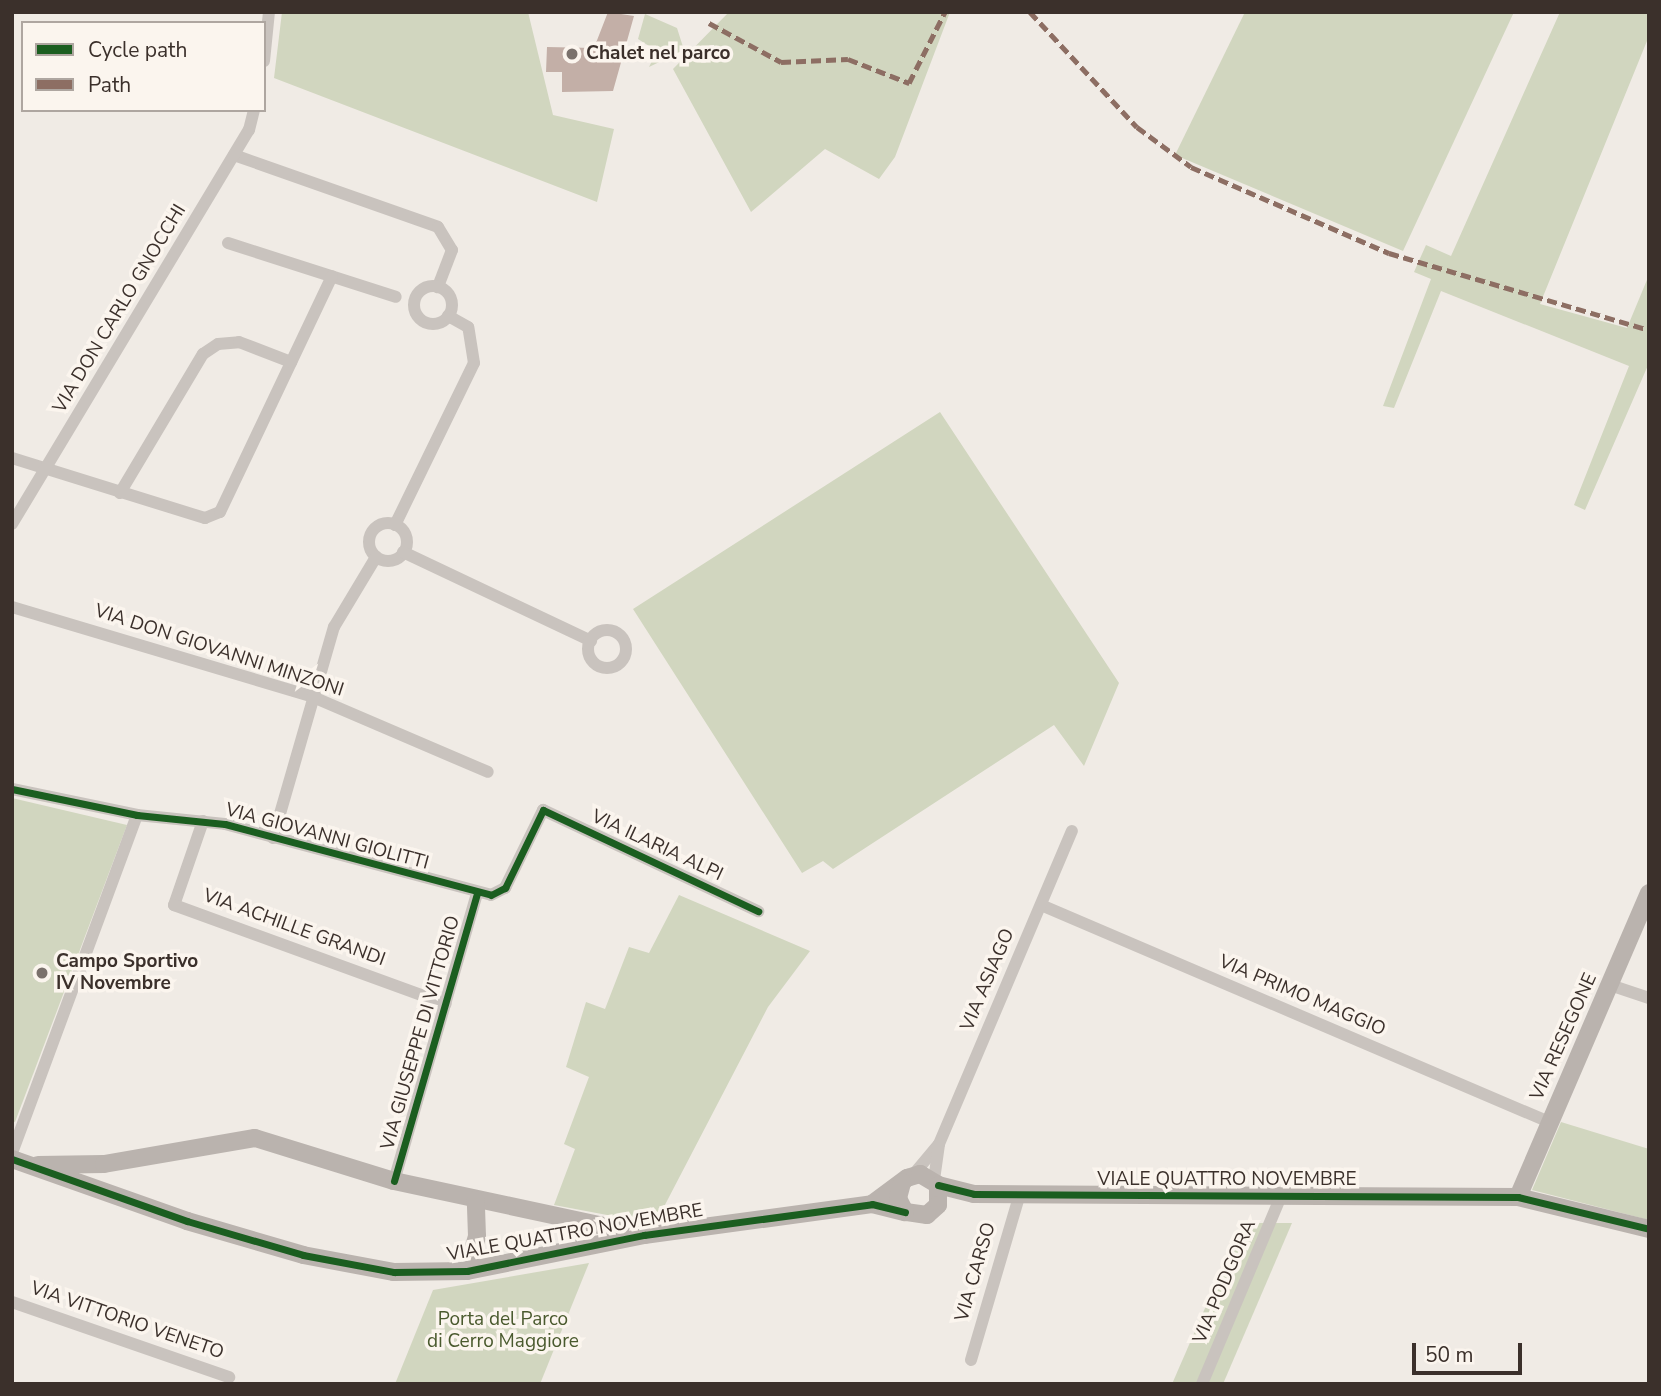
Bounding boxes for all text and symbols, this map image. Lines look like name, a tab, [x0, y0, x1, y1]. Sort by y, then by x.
legend	[21, 21, 266, 112]
text: Cycle path	[88, 36, 187, 64]
place label: Chalet nel parco	[586, 43, 730, 65]
marker: Chalet nel parco	[564, 46, 580, 62]
text: Path	[88, 71, 131, 99]
street label: VIA DON CARLO GNOCCHI	[49, 201, 191, 417]
street label: VIA DON GIOVANNI MINZONI	[92, 600, 346, 702]
street label: VIA GIOVANNI GIOLITTI	[223, 799, 431, 875]
street label: VIA ILARIA ALPI	[588, 806, 726, 886]
street label: VIA ACHILLE GRANDI	[200, 884, 388, 972]
street label: VIA GIUSEPPE DI VITTORIO	[377, 913, 465, 1153]
street label: VIA ASIAGO	[956, 925, 1020, 1035]
place label: Campo Sportivo IV Novembre	[56, 951, 198, 995]
street label: VIA PRIMO MAGGIO	[1215, 951, 1389, 1041]
marker: Campo Sportivo IV Novembre	[34, 965, 50, 981]
street label: VIA RESEGONE	[1526, 970, 1602, 1104]
street label: VIALE QUATTRO NOVEMBRE	[1097, 1169, 1357, 1191]
street label: VIALE QUATTRO NOVEMBRE	[445, 1199, 705, 1267]
street label: VIA PODGORA	[1189, 1217, 1261, 1347]
street label: VIA CARSO	[951, 1220, 1001, 1324]
street label: VIA VITTORIO VENETO	[27, 1277, 227, 1365]
park label: Porta del Parco di Cerro Maggiore	[427, 1309, 579, 1353]
scale bar	[1416, 1330, 1526, 1374]
text: 50 m	[1425, 1341, 1474, 1369]

